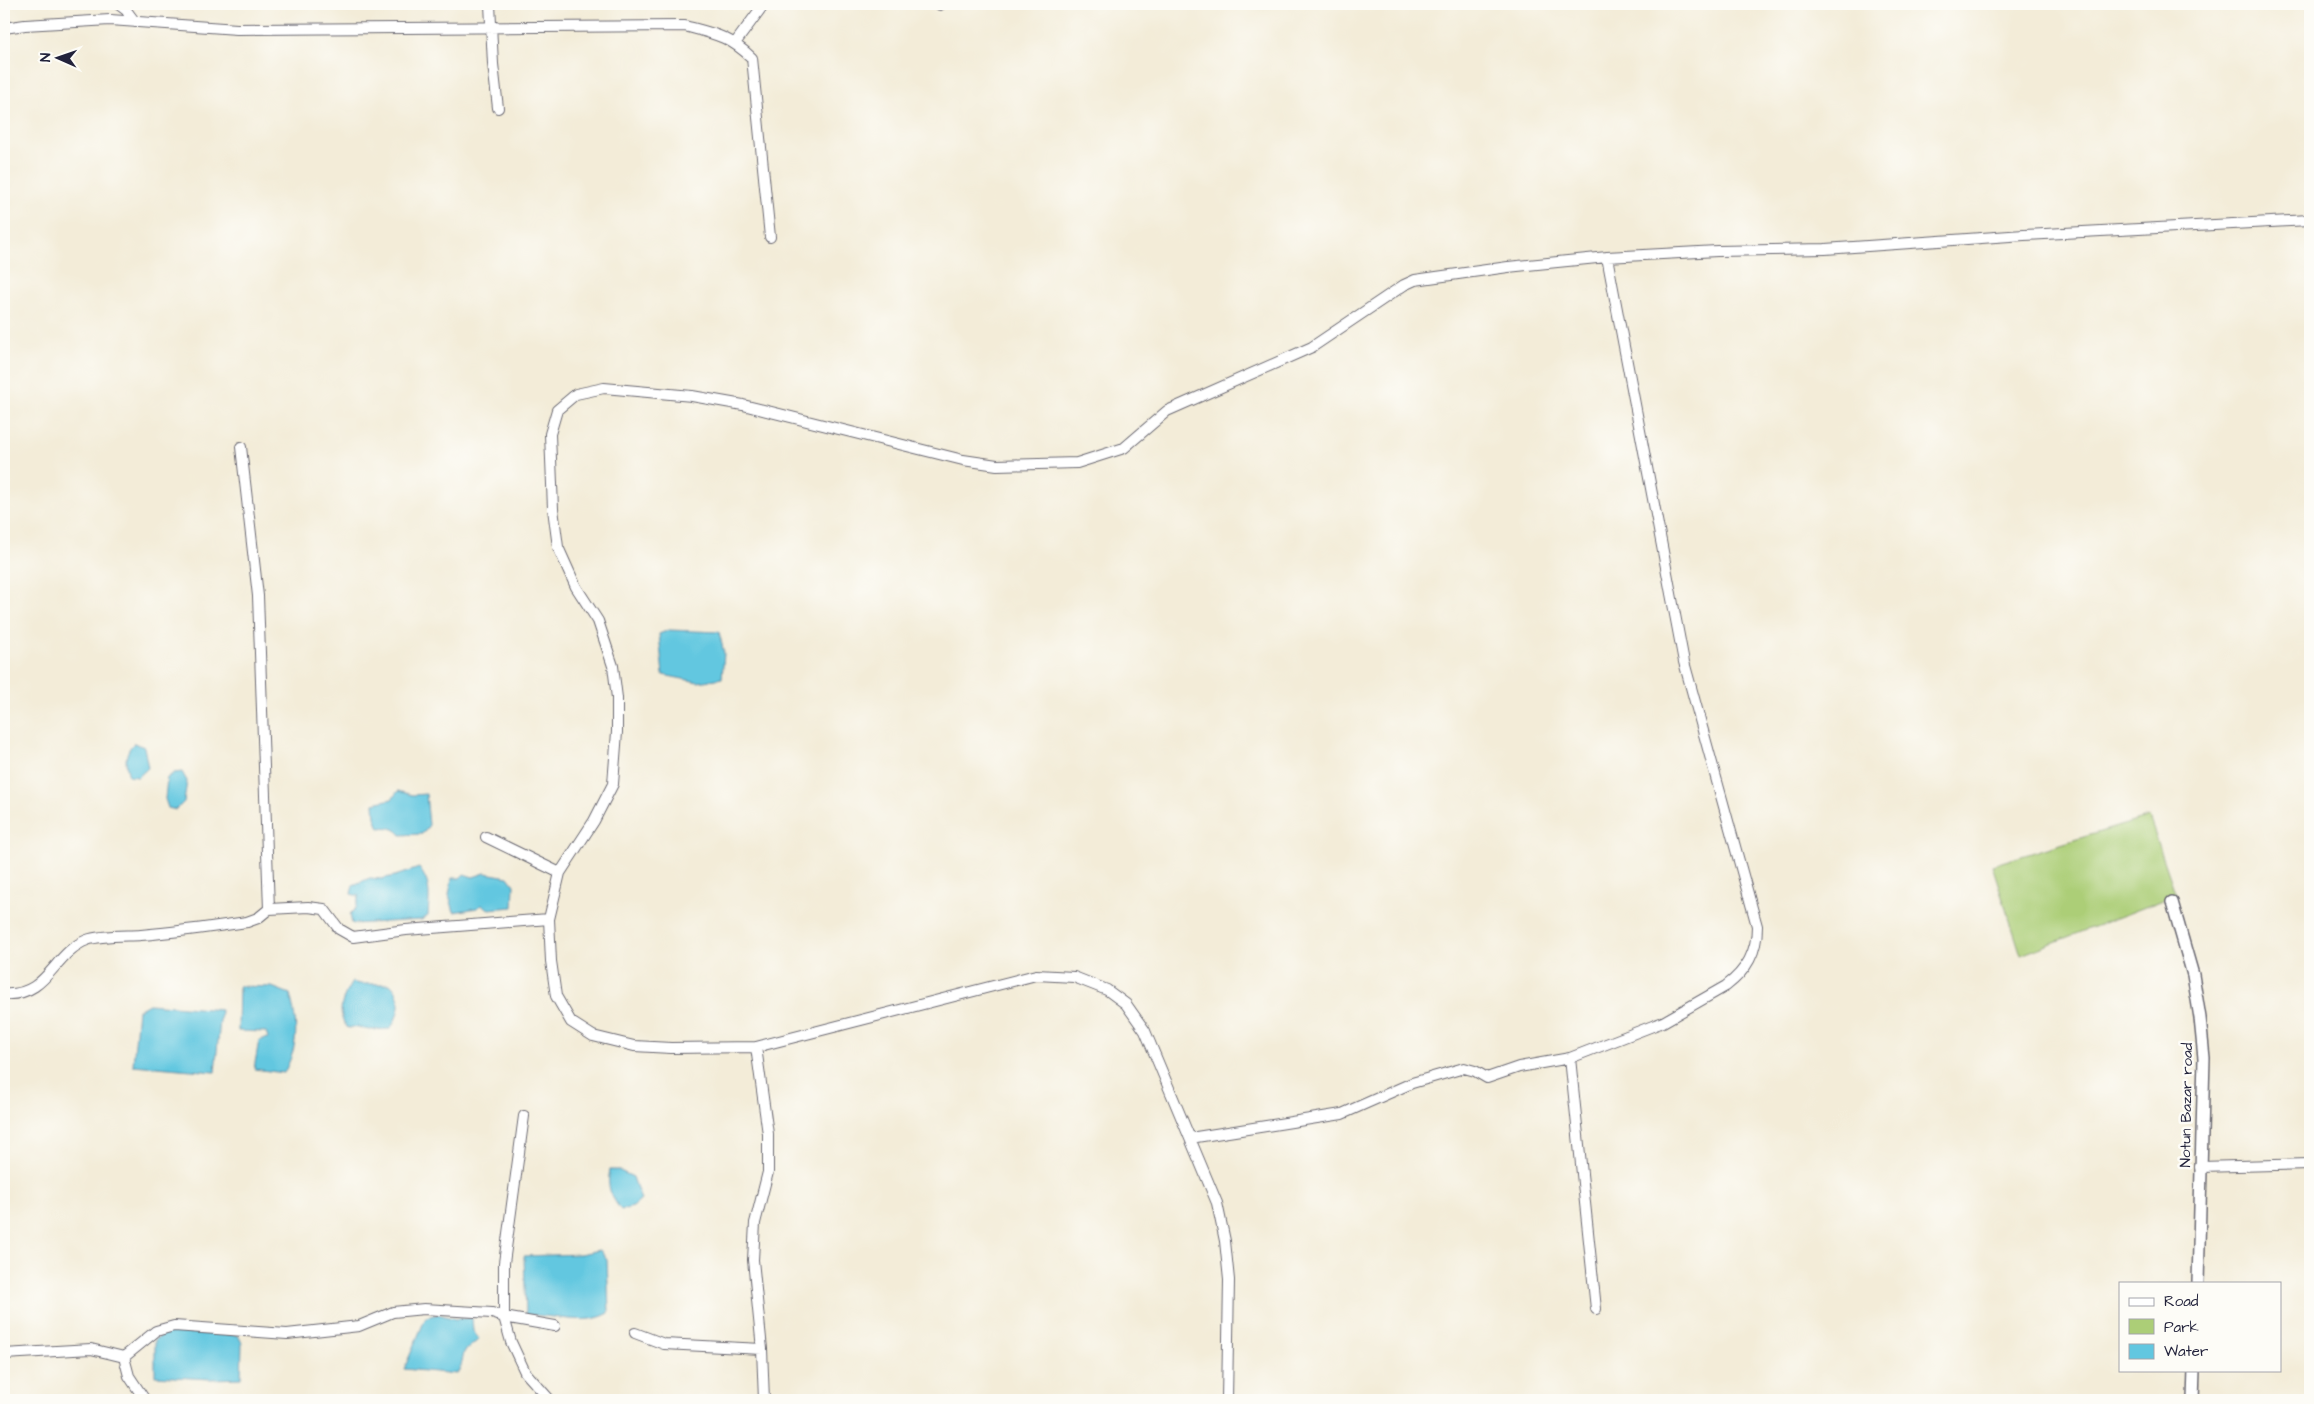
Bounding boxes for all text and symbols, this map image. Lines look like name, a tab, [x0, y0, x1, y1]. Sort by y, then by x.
north arrow	[32, 32, 82, 82]
text: N	[36, 53, 56, 62]
street label: Notun Bazar road	[2175, 1042, 2198, 1168]
legend	[2119, 1282, 2282, 1372]
text: Road	[2164, 1291, 2199, 1312]
text: Park	[2164, 1317, 2199, 1338]
text: Water	[2164, 1341, 2208, 1362]

